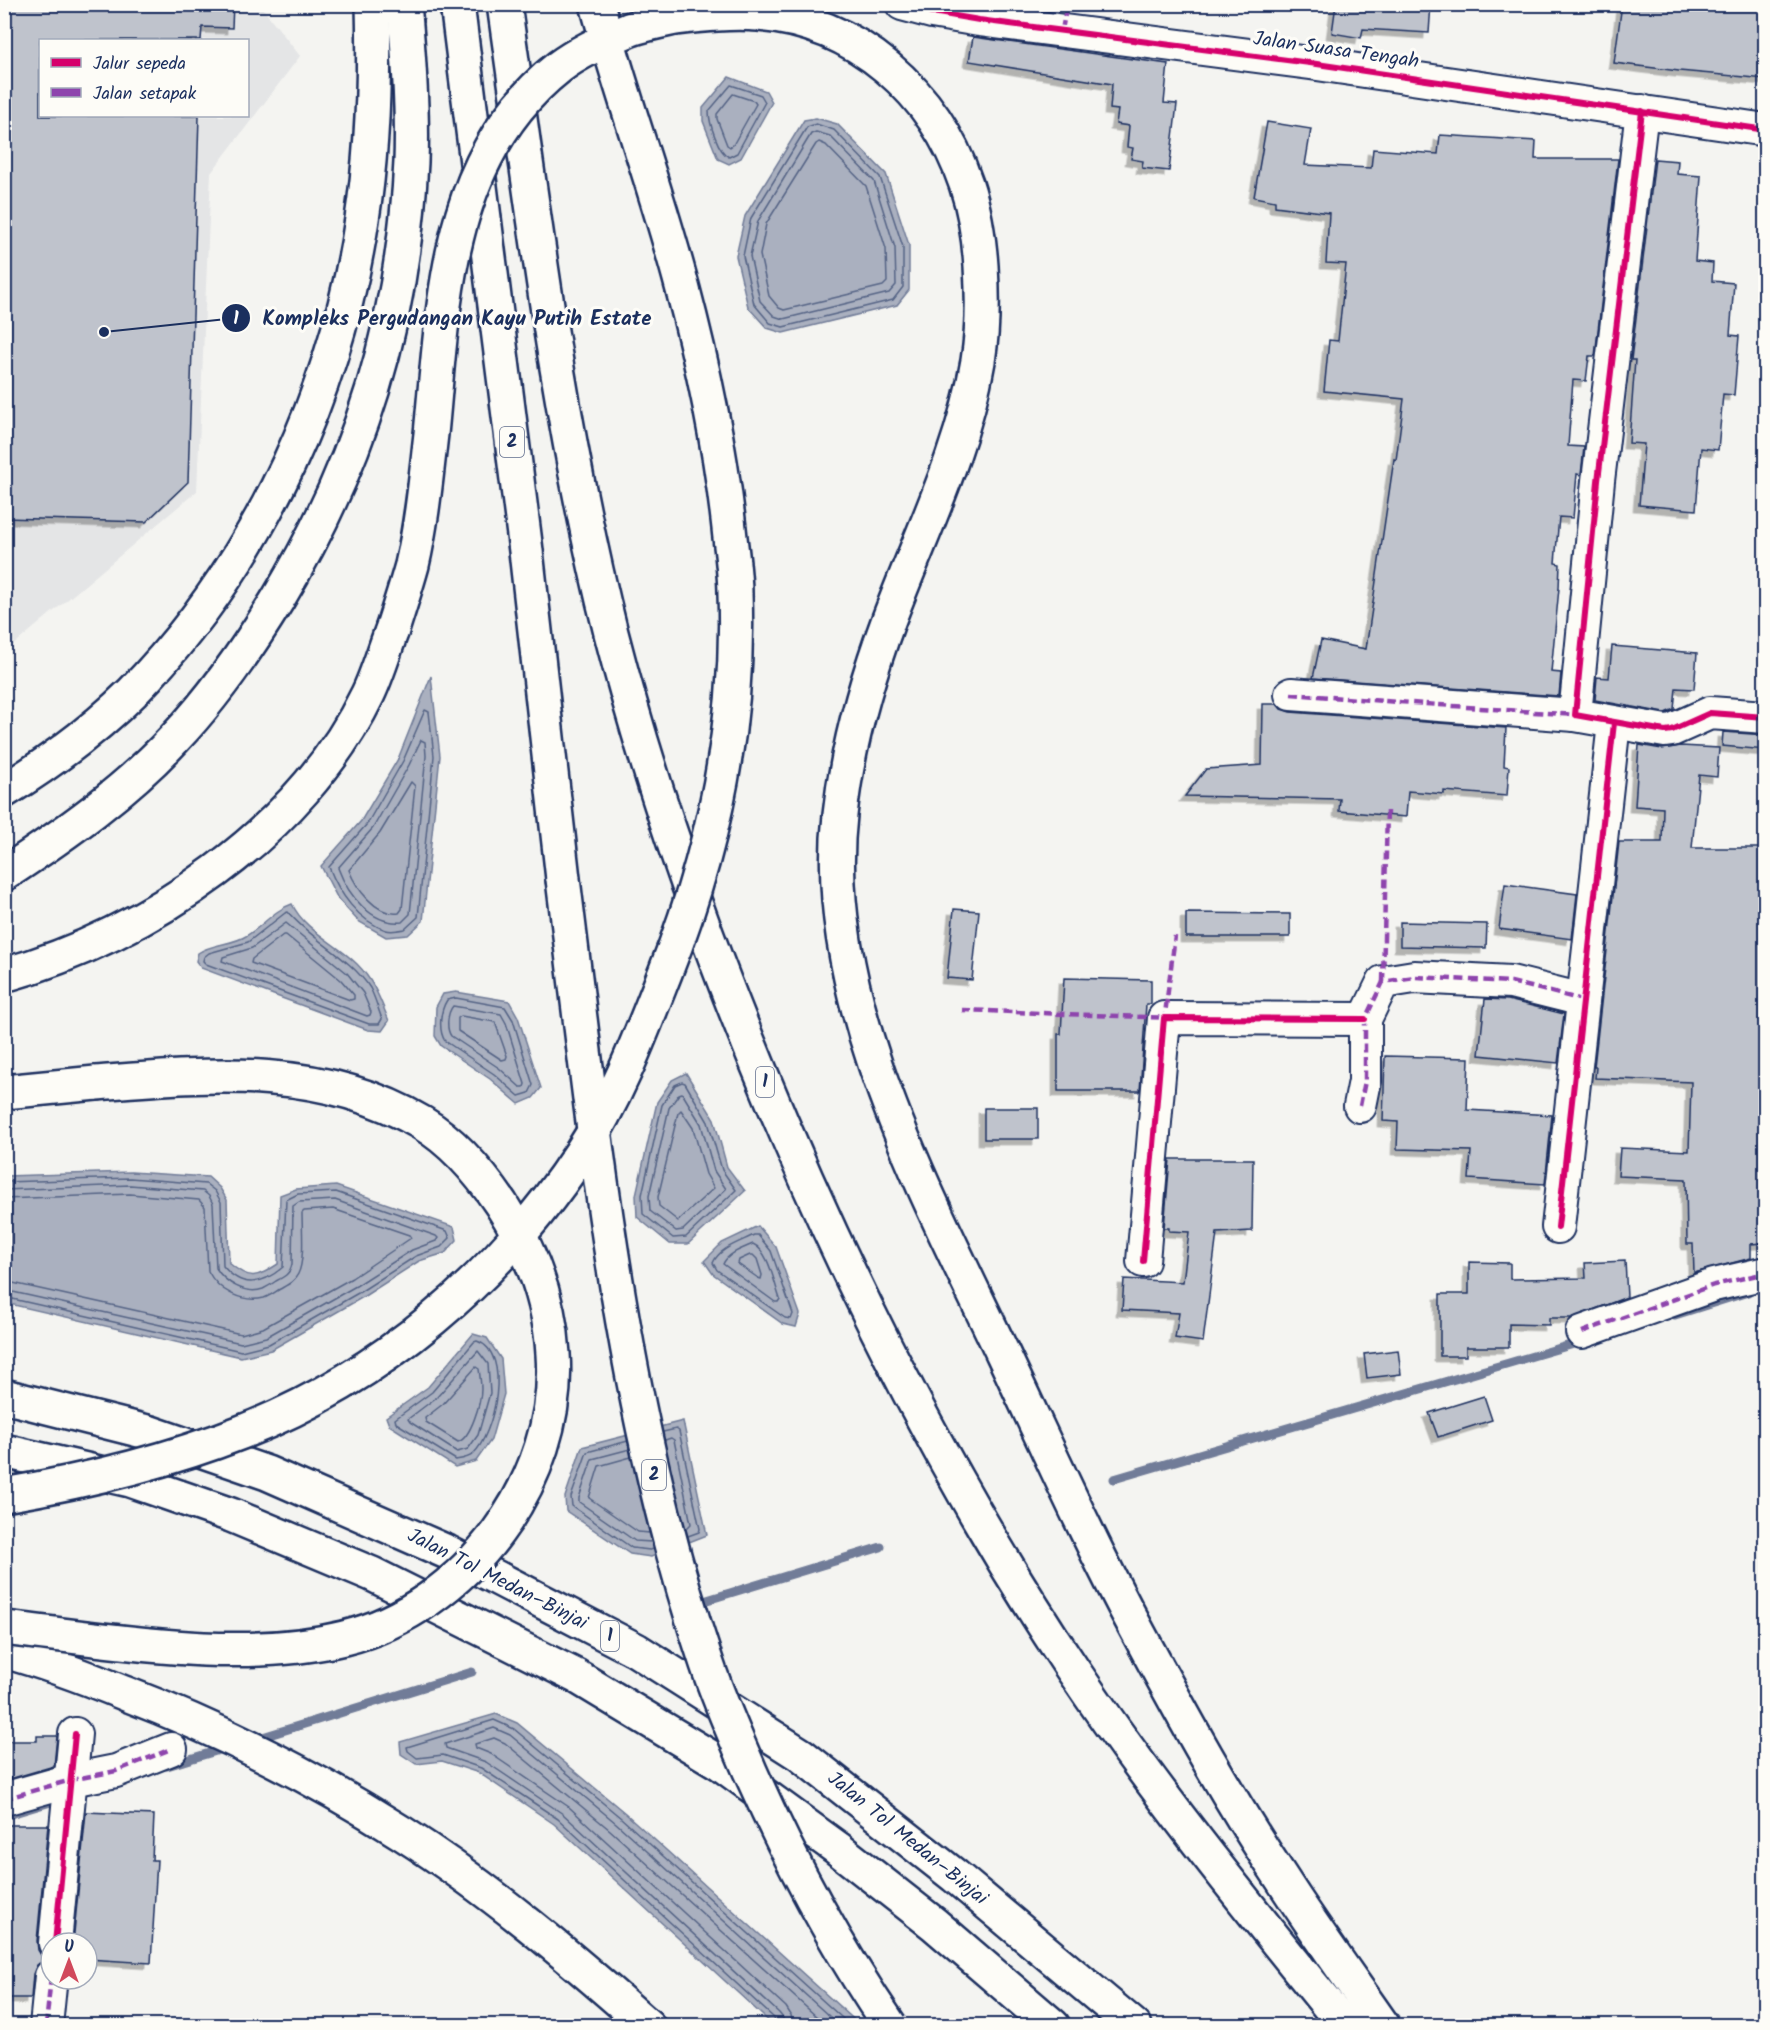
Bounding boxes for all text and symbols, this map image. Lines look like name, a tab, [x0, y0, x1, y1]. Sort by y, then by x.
street label: Jalan Suasa Tengah	[1251, 24, 1421, 78]
legend	[39, 39, 249, 117]
text: Jalur sepeda	[93, 50, 186, 79]
text: Jalan setapak	[93, 80, 197, 109]
callout: Kompleks Pergudangan Kayu Putih Estate	[221, 298, 664, 337]
text: Kompleks Pergudangan Kayu Putih Estate	[262, 303, 652, 336]
text: 1	[233, 305, 239, 334]
road number: 2	[500, 427, 524, 457]
road number: 1	[756, 1067, 774, 1097]
road number: 2	[642, 1460, 666, 1490]
street label: Jalan Tol Medan–Binjai	[401, 1521, 594, 1640]
road number: 1	[601, 1621, 619, 1651]
street label: Jalan Tol Medan–Binjai	[820, 1764, 995, 1915]
north arrow	[39, 1931, 99, 1991]
text: U	[64, 1935, 74, 1960]

